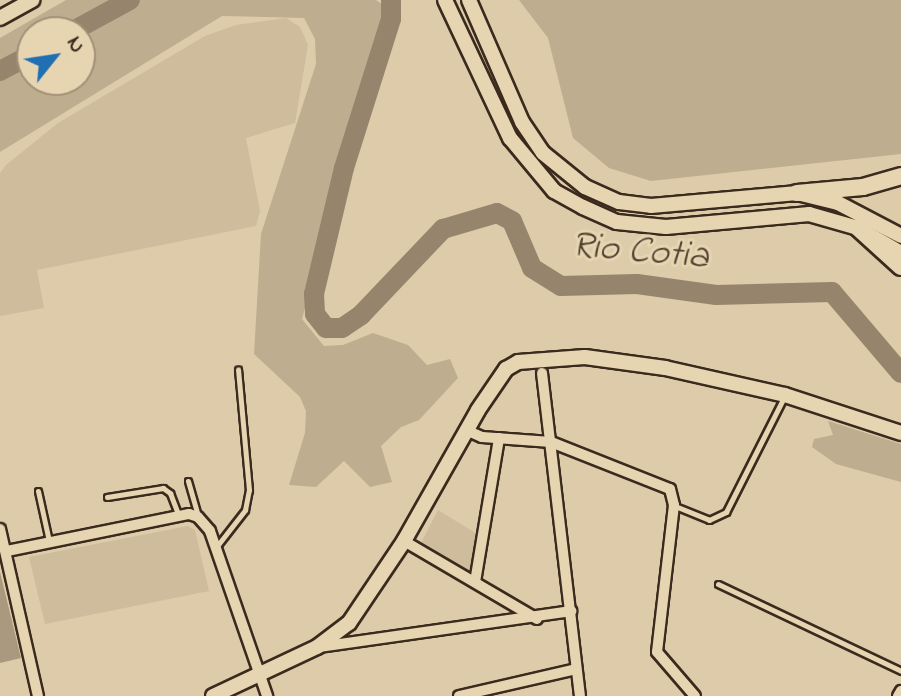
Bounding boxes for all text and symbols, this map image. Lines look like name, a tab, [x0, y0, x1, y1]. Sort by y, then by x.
north arrow	[16, 16, 96, 96]
text: N	[57, 31, 93, 59]
water label: Rio Cotia	[569, 224, 711, 282]

